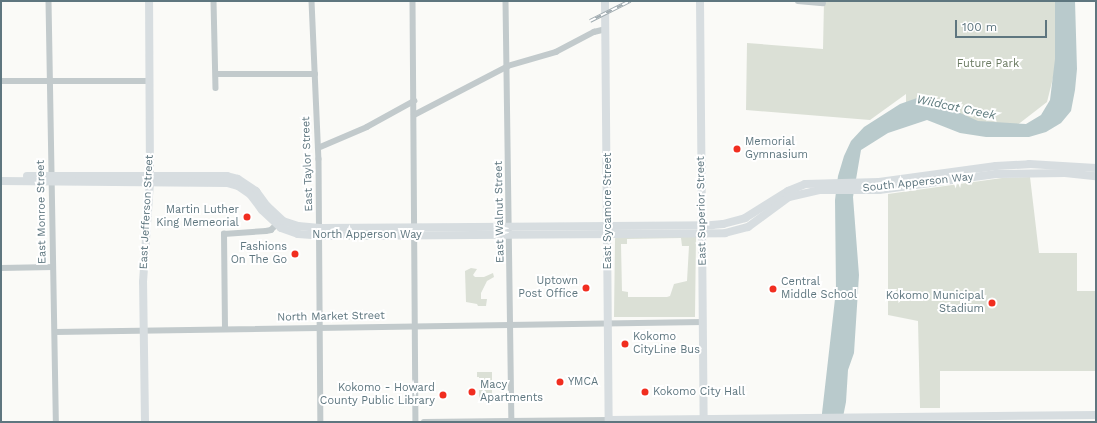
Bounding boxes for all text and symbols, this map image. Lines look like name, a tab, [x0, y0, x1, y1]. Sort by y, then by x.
scale bar	[957, 12, 1049, 38]
text: 100 m	[962, 20, 997, 34]
park label: Future Park	[957, 57, 1019, 71]
water label: Wildcat Creek	[915, 93, 997, 123]
street label: East Taylor Street	[300, 116, 316, 212]
place label: Memorial Gymnasium	[745, 136, 808, 162]
marker: Memorial Gymnasium	[732, 144, 742, 154]
street label: East Sycamore Street	[601, 153, 615, 269]
street label: East Jefferson Street	[137, 154, 157, 270]
street label: East Superior Street	[694, 156, 710, 266]
street label: East Monroe Street	[34, 160, 50, 264]
street label: East Walnut Street	[493, 161, 507, 263]
street label: South Apperson Way	[862, 171, 974, 195]
place label: Martin Luther King Memeorial	[156, 204, 239, 230]
marker: Martin Luther King Memeorial	[242, 212, 252, 222]
street label: North Apperson Way	[312, 228, 422, 242]
place label: Fashions On The Go	[230, 241, 287, 267]
marker: Fashions On The Go	[290, 249, 300, 259]
place label: Uptown Post Office	[518, 275, 578, 301]
place label: Central Middle School	[781, 276, 857, 302]
marker: Uptown Post Office	[581, 283, 591, 293]
marker: Central Middle School	[768, 284, 778, 294]
place label: Kokomo Municipal Stadium	[886, 290, 984, 316]
marker: Kokomo Municipal Stadium	[987, 298, 997, 308]
street label: North Market Street	[277, 309, 385, 325]
place label: Kokomo CityLine Bus	[633, 331, 700, 357]
marker: Kokomo CityLine Bus	[620, 339, 630, 349]
place label: YMCA	[568, 375, 598, 389]
marker: YMCA	[555, 377, 565, 387]
place label: Macy Apartments	[480, 379, 543, 405]
place label: Kokomo - Howard County Public Library	[320, 382, 435, 408]
place label: Kokomo City Hall	[653, 385, 745, 399]
marker: Macy Apartments	[467, 387, 477, 397]
marker: Kokomo City Hall	[640, 387, 650, 397]
marker: Kokomo - Howard County Public Library	[438, 390, 448, 400]

